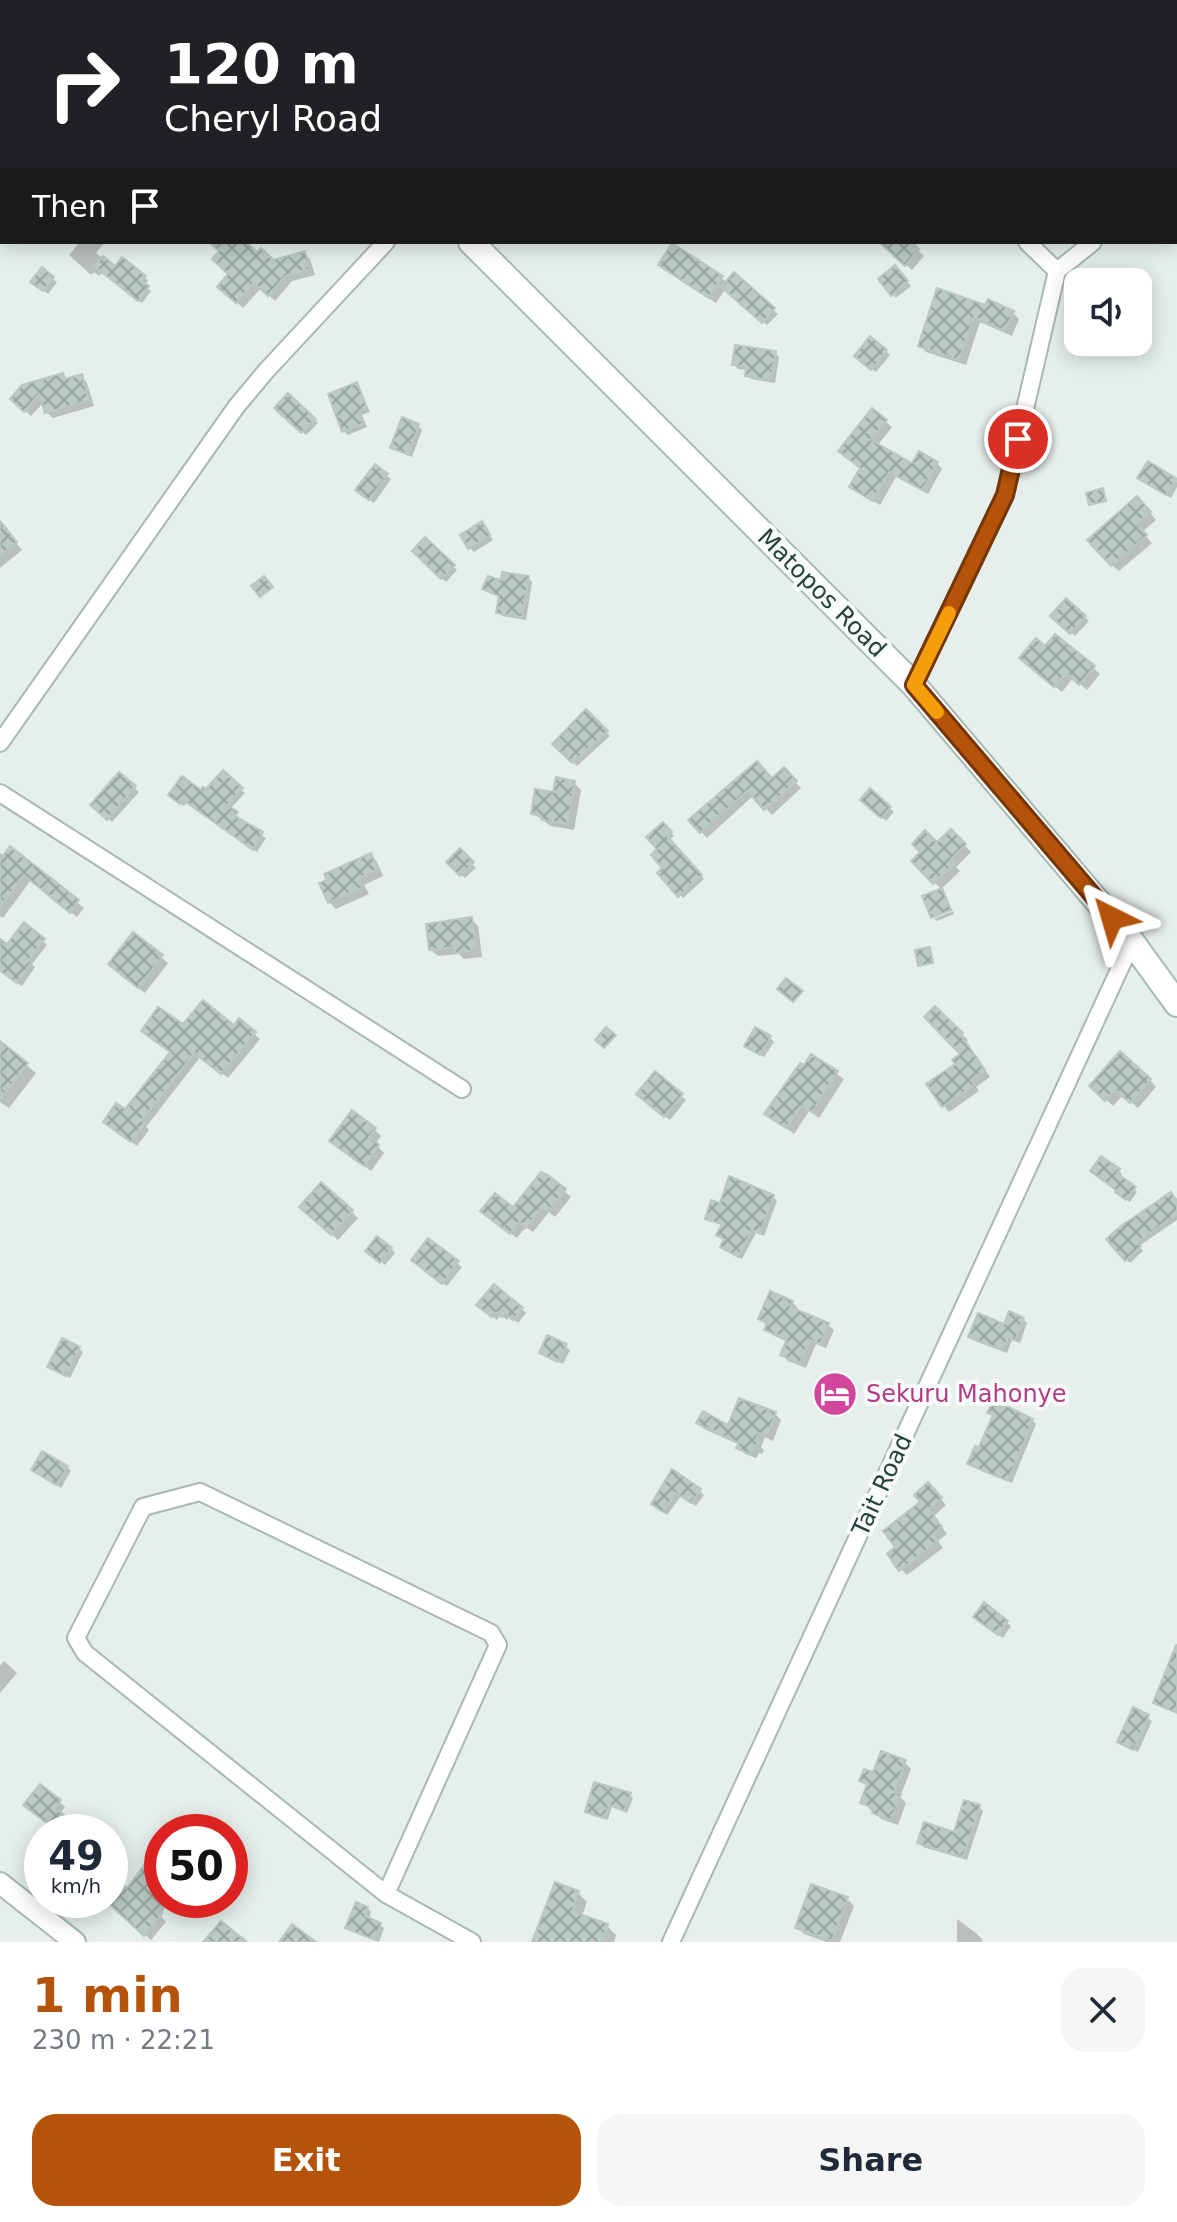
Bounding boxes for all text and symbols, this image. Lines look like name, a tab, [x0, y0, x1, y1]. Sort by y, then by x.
text: 120 m	[164, 31, 359, 96]
icon: right	[32, 32, 136, 136]
text: Cheryl Road	[164, 98, 382, 139]
icon: arrive	[123, 184, 167, 228]
text: Then	[32, 189, 107, 224]
map controls	[1064, 268, 1152, 356]
button: sound	[1064, 268, 1152, 356]
pin	[984, 405, 1052, 473]
icon: arrive	[996, 417, 1040, 461]
street label: Matopos Road	[752, 523, 892, 663]
position arrow	[1070, 876, 1154, 960]
hotel icon: Sekuru Mahonye	[811, 1370, 859, 1418]
place label: Sekuru Mahonye	[866, 1380, 1067, 1408]
street label: Tait Road	[846, 1430, 918, 1541]
speed limit sign: 50	[144, 1814, 248, 1918]
text: 49	[48, 1833, 104, 1879]
text: km/h	[51, 1874, 101, 1898]
text: 1 min	[32, 1967, 183, 2023]
button: close	[1061, 1968, 1145, 2052]
text: 230 m · 22:21	[32, 2025, 215, 2055]
button: Exit	[32, 2114, 581, 2206]
button: Share	[597, 2114, 1145, 2206]

